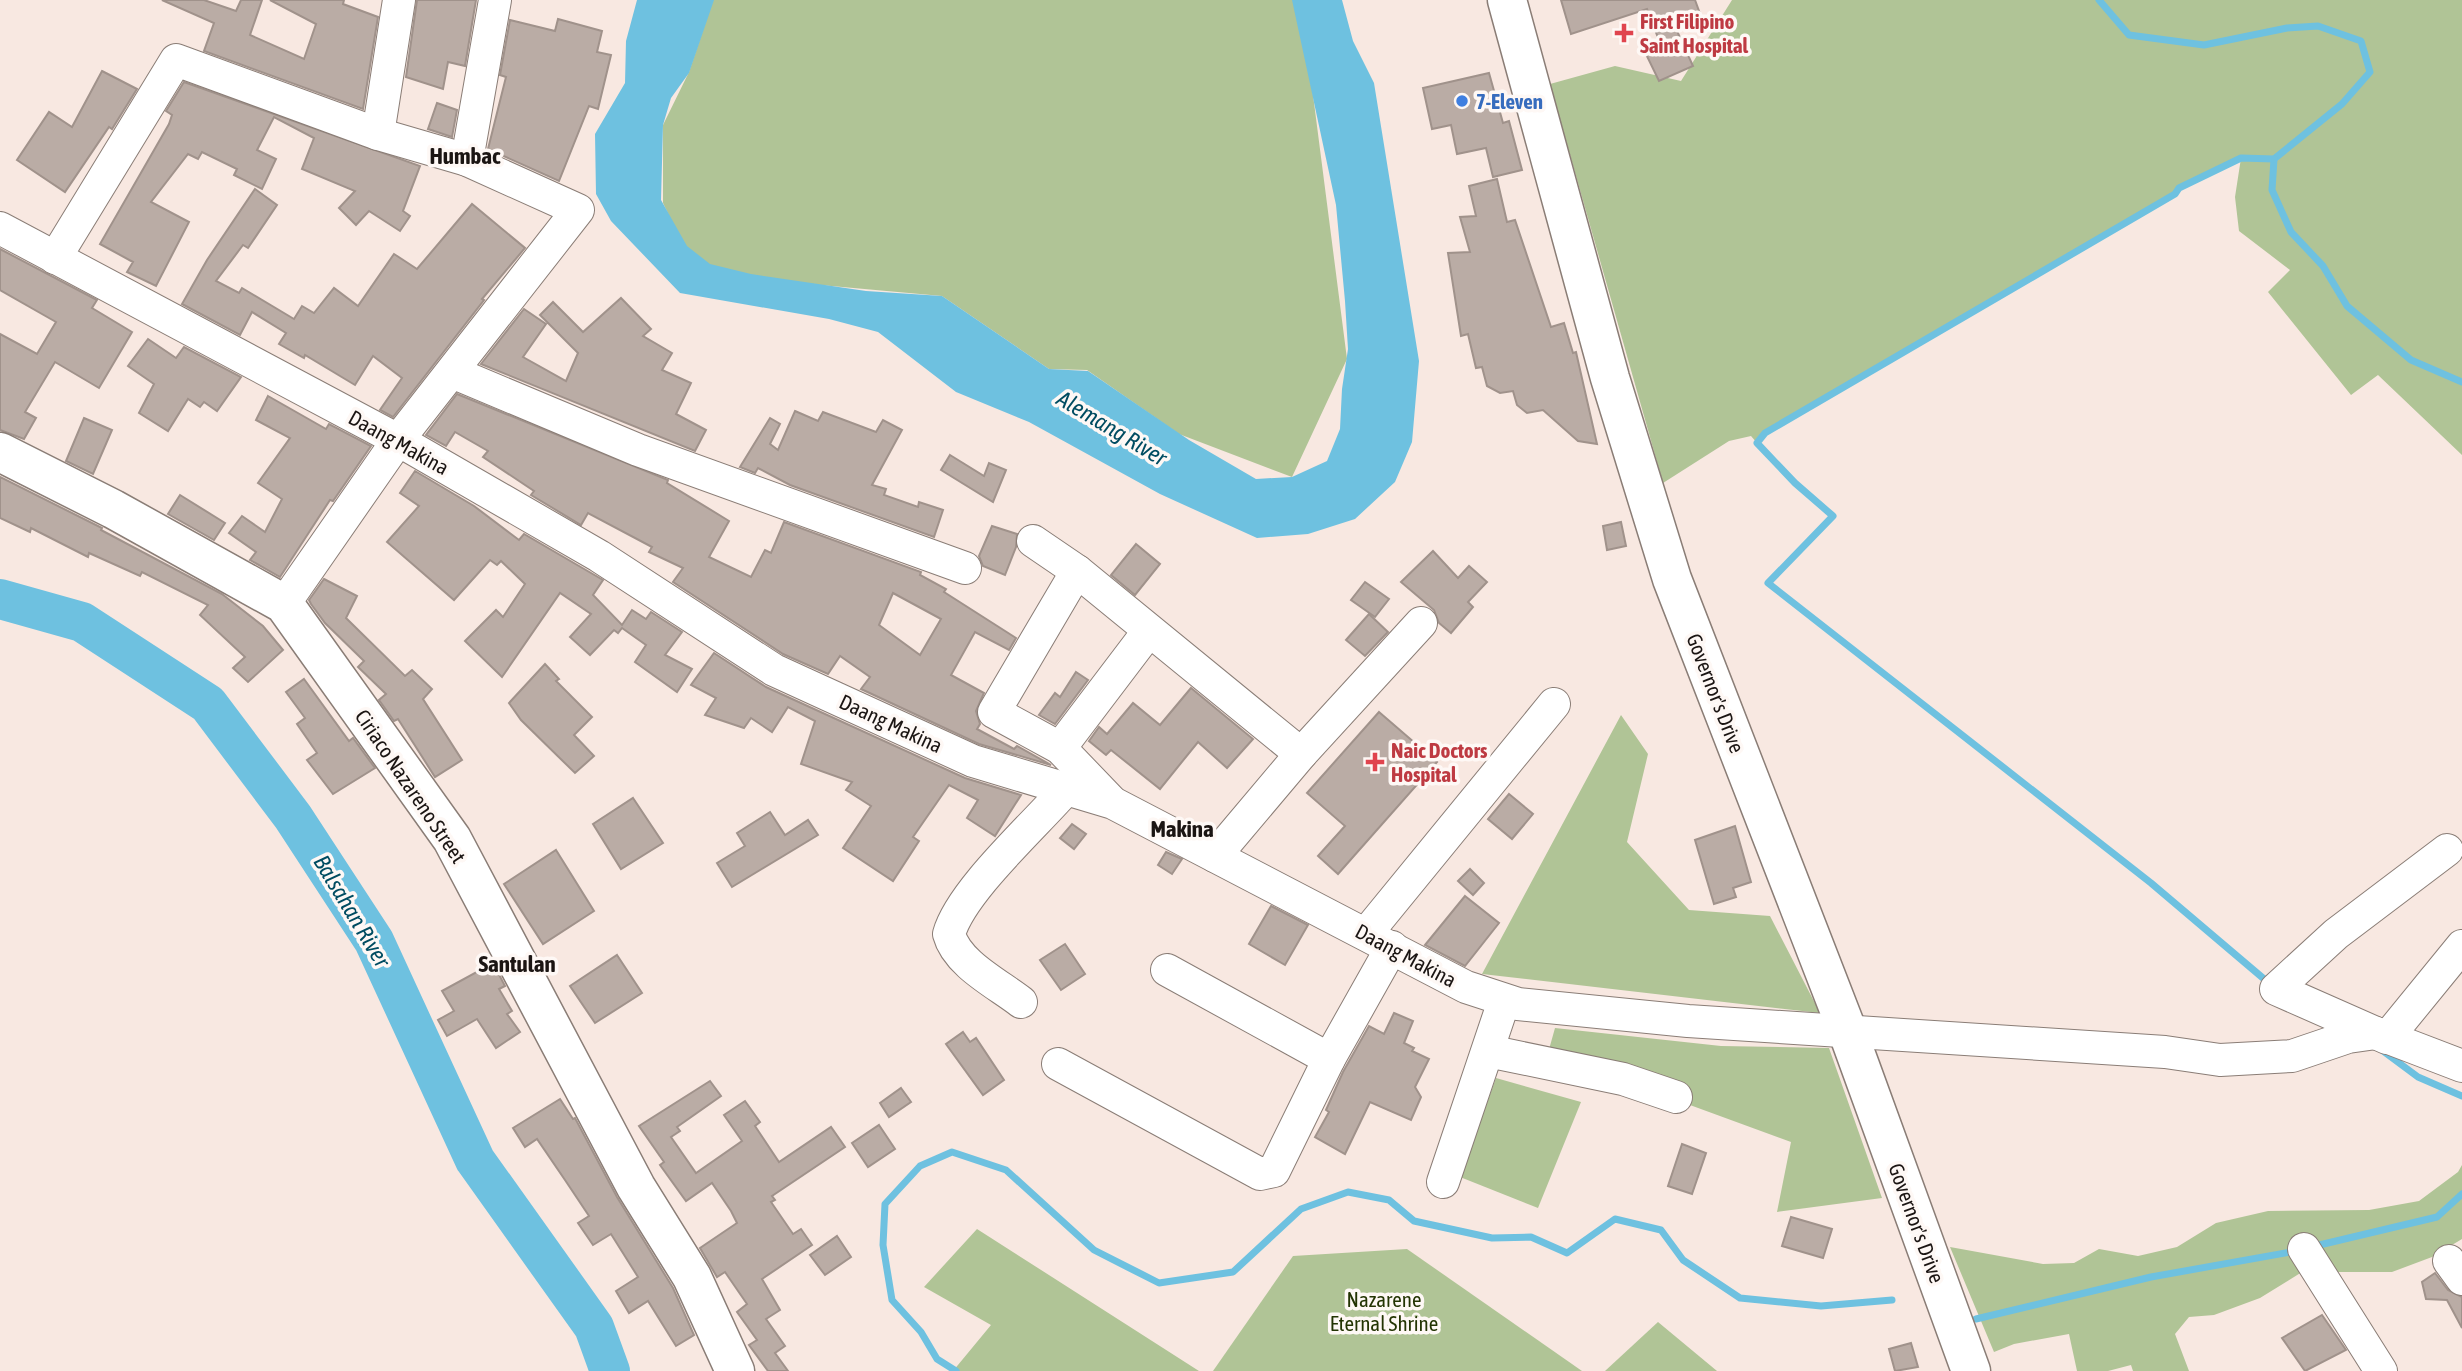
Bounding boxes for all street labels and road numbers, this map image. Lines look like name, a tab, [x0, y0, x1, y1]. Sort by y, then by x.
street label: Daang Makina	[345, 405, 453, 479]
street label: Governor's Drive	[1682, 630, 1750, 756]
street label: Daang Makina	[836, 689, 946, 757]
street label: Ciriaco Nazareno Street	[351, 705, 471, 867]
street label: Daang Makina	[1352, 918, 1460, 992]
street label: Governor's Drive	[1884, 1160, 1950, 1286]

